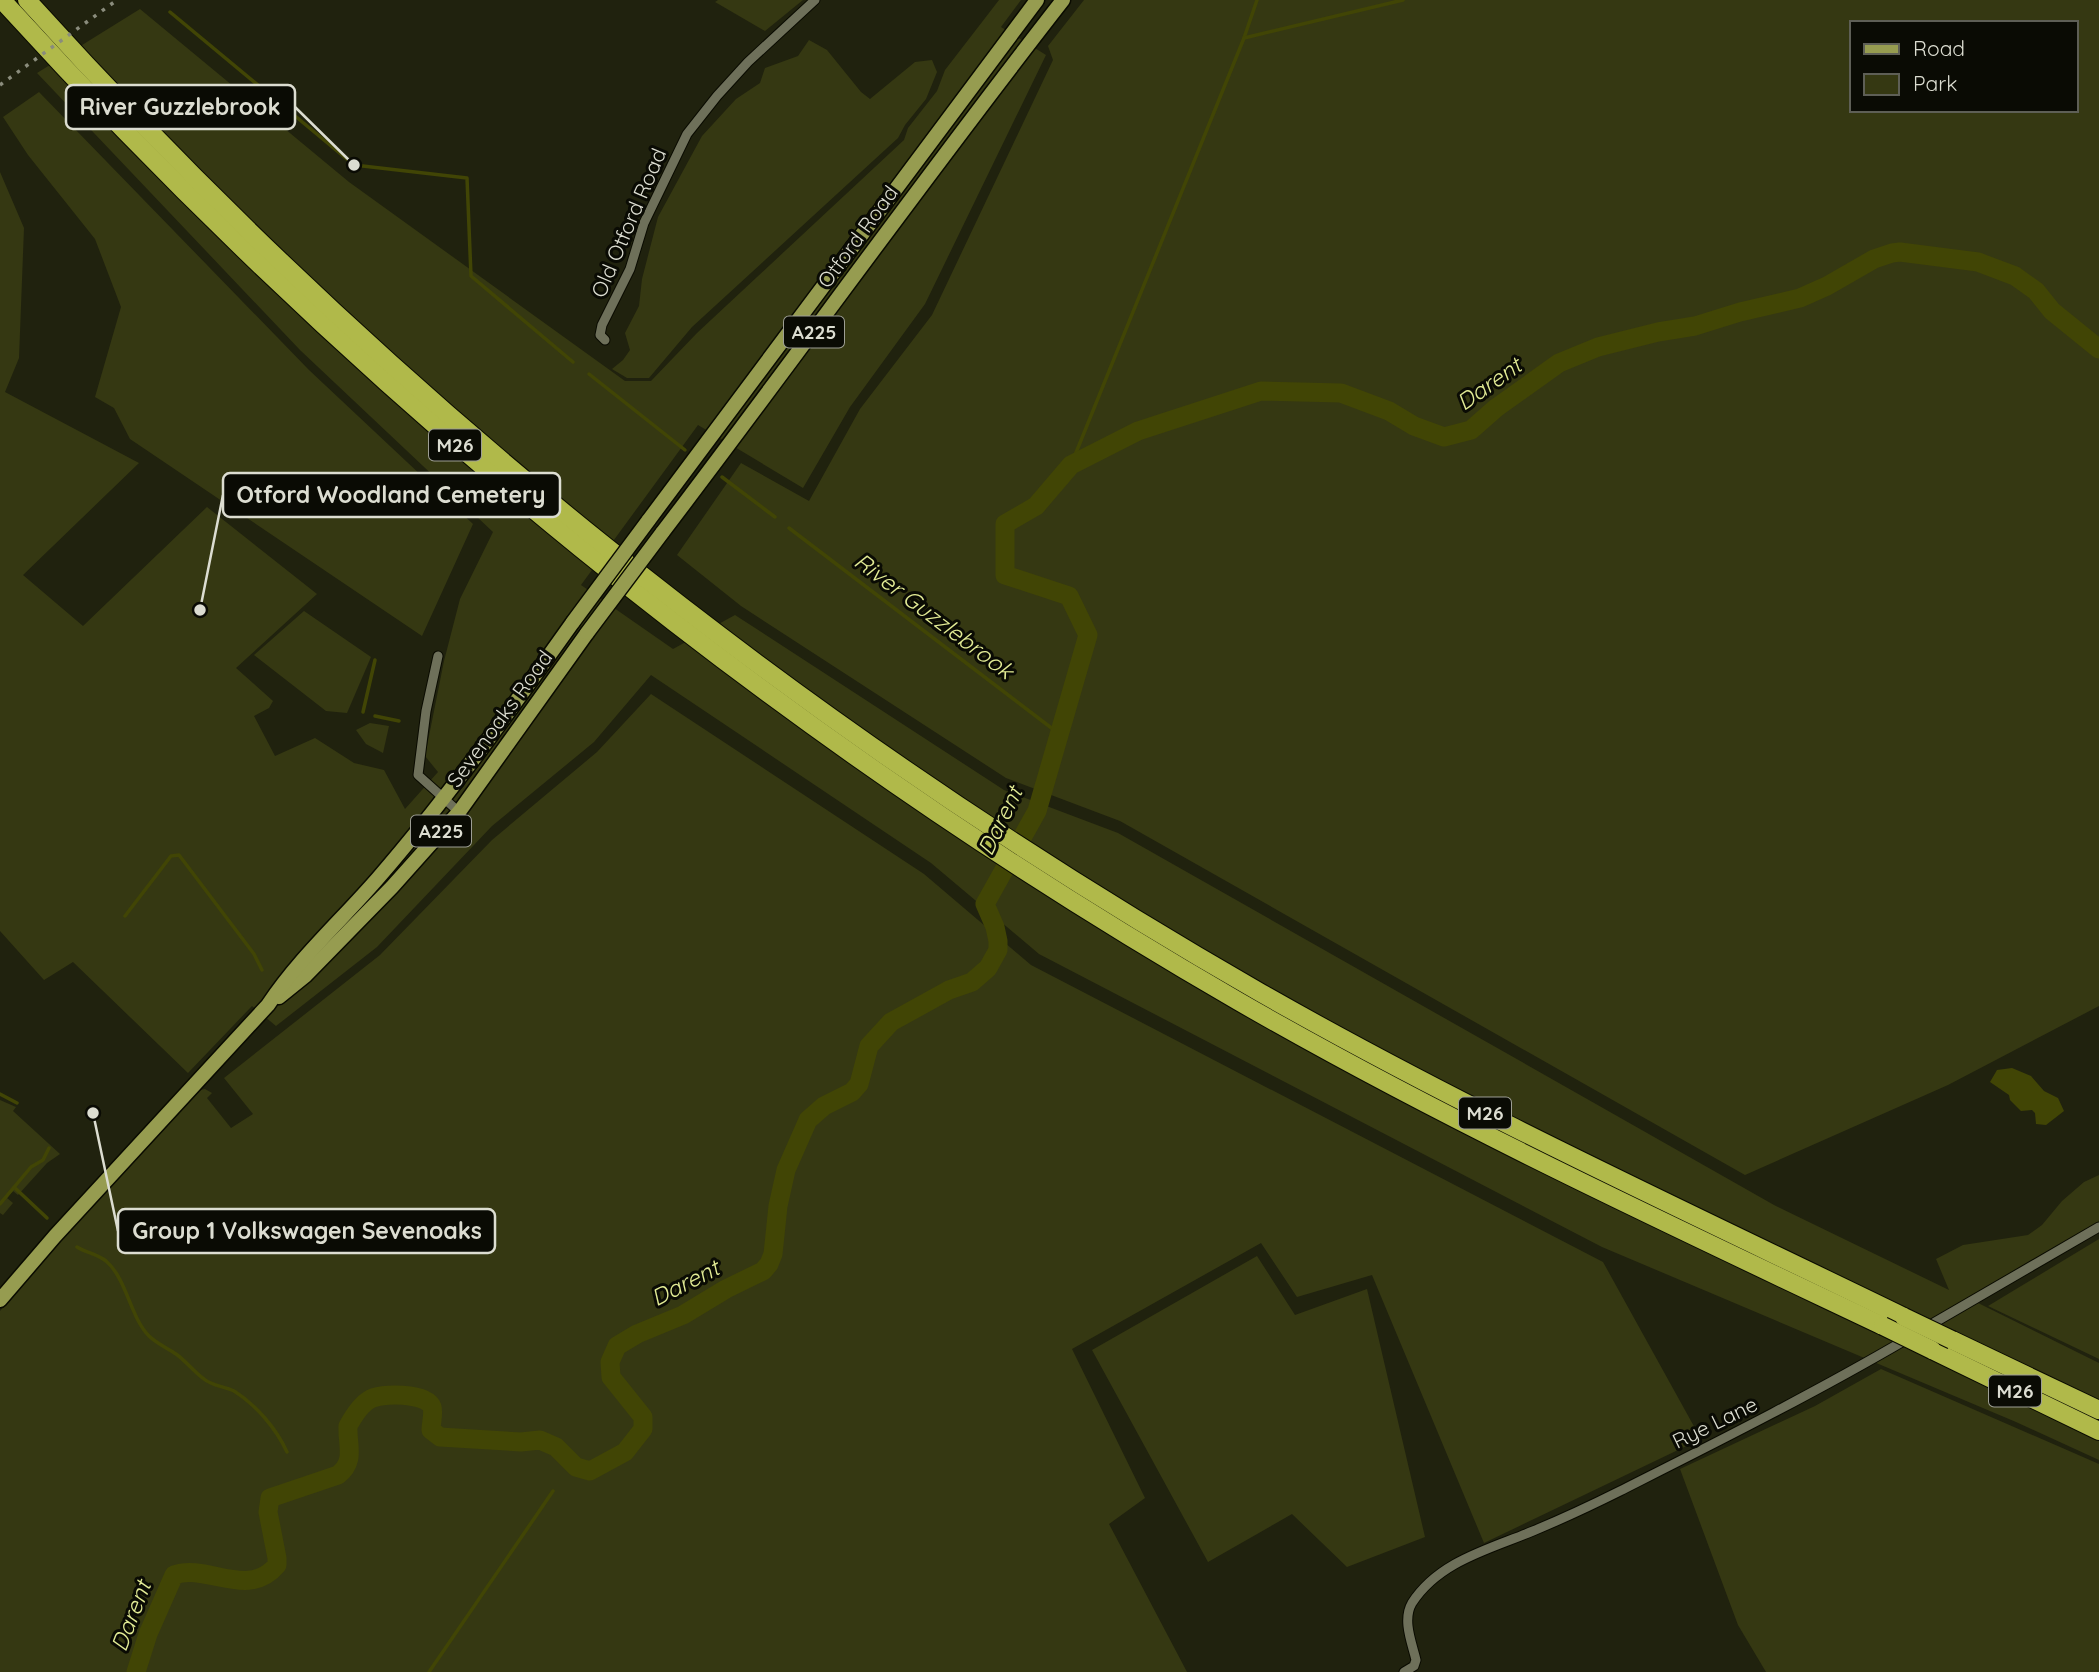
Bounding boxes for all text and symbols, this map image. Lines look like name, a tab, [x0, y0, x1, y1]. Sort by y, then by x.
legend	[1850, 21, 2078, 112]
text: Road	[1913, 35, 1965, 61]
text: Park	[1913, 70, 1957, 96]
callout: River Guzzlebrook	[66, 85, 295, 129]
text: River Guzzlebrook	[79, 92, 281, 121]
street label: Old Otford Road	[585, 144, 671, 301]
street label: Otford Road	[811, 180, 903, 293]
road number: A225	[784, 316, 844, 348]
water label: Darent	[1451, 350, 1529, 416]
road number: M26	[429, 430, 481, 460]
callout: Otford Woodland Cemetery	[223, 473, 560, 517]
text: Otford Woodland Cemetery	[236, 480, 546, 509]
water label: River Guzzlebrook	[849, 546, 1021, 686]
street label: Sevenoaks Road	[441, 645, 558, 792]
water label: Darent	[971, 780, 1030, 860]
road number: A225	[411, 816, 471, 846]
road number: M26	[1459, 1098, 1511, 1128]
callout: Group 1 Volkswagen Sevenoaks	[118, 1209, 495, 1253]
text: Group 1 Volkswagen Sevenoaks	[132, 1216, 482, 1245]
water label: Darent	[646, 1252, 726, 1312]
road number: M26	[1989, 1376, 2041, 1406]
street label: Rye Lane	[1668, 1390, 1761, 1454]
water label: Darent	[104, 1575, 158, 1655]

